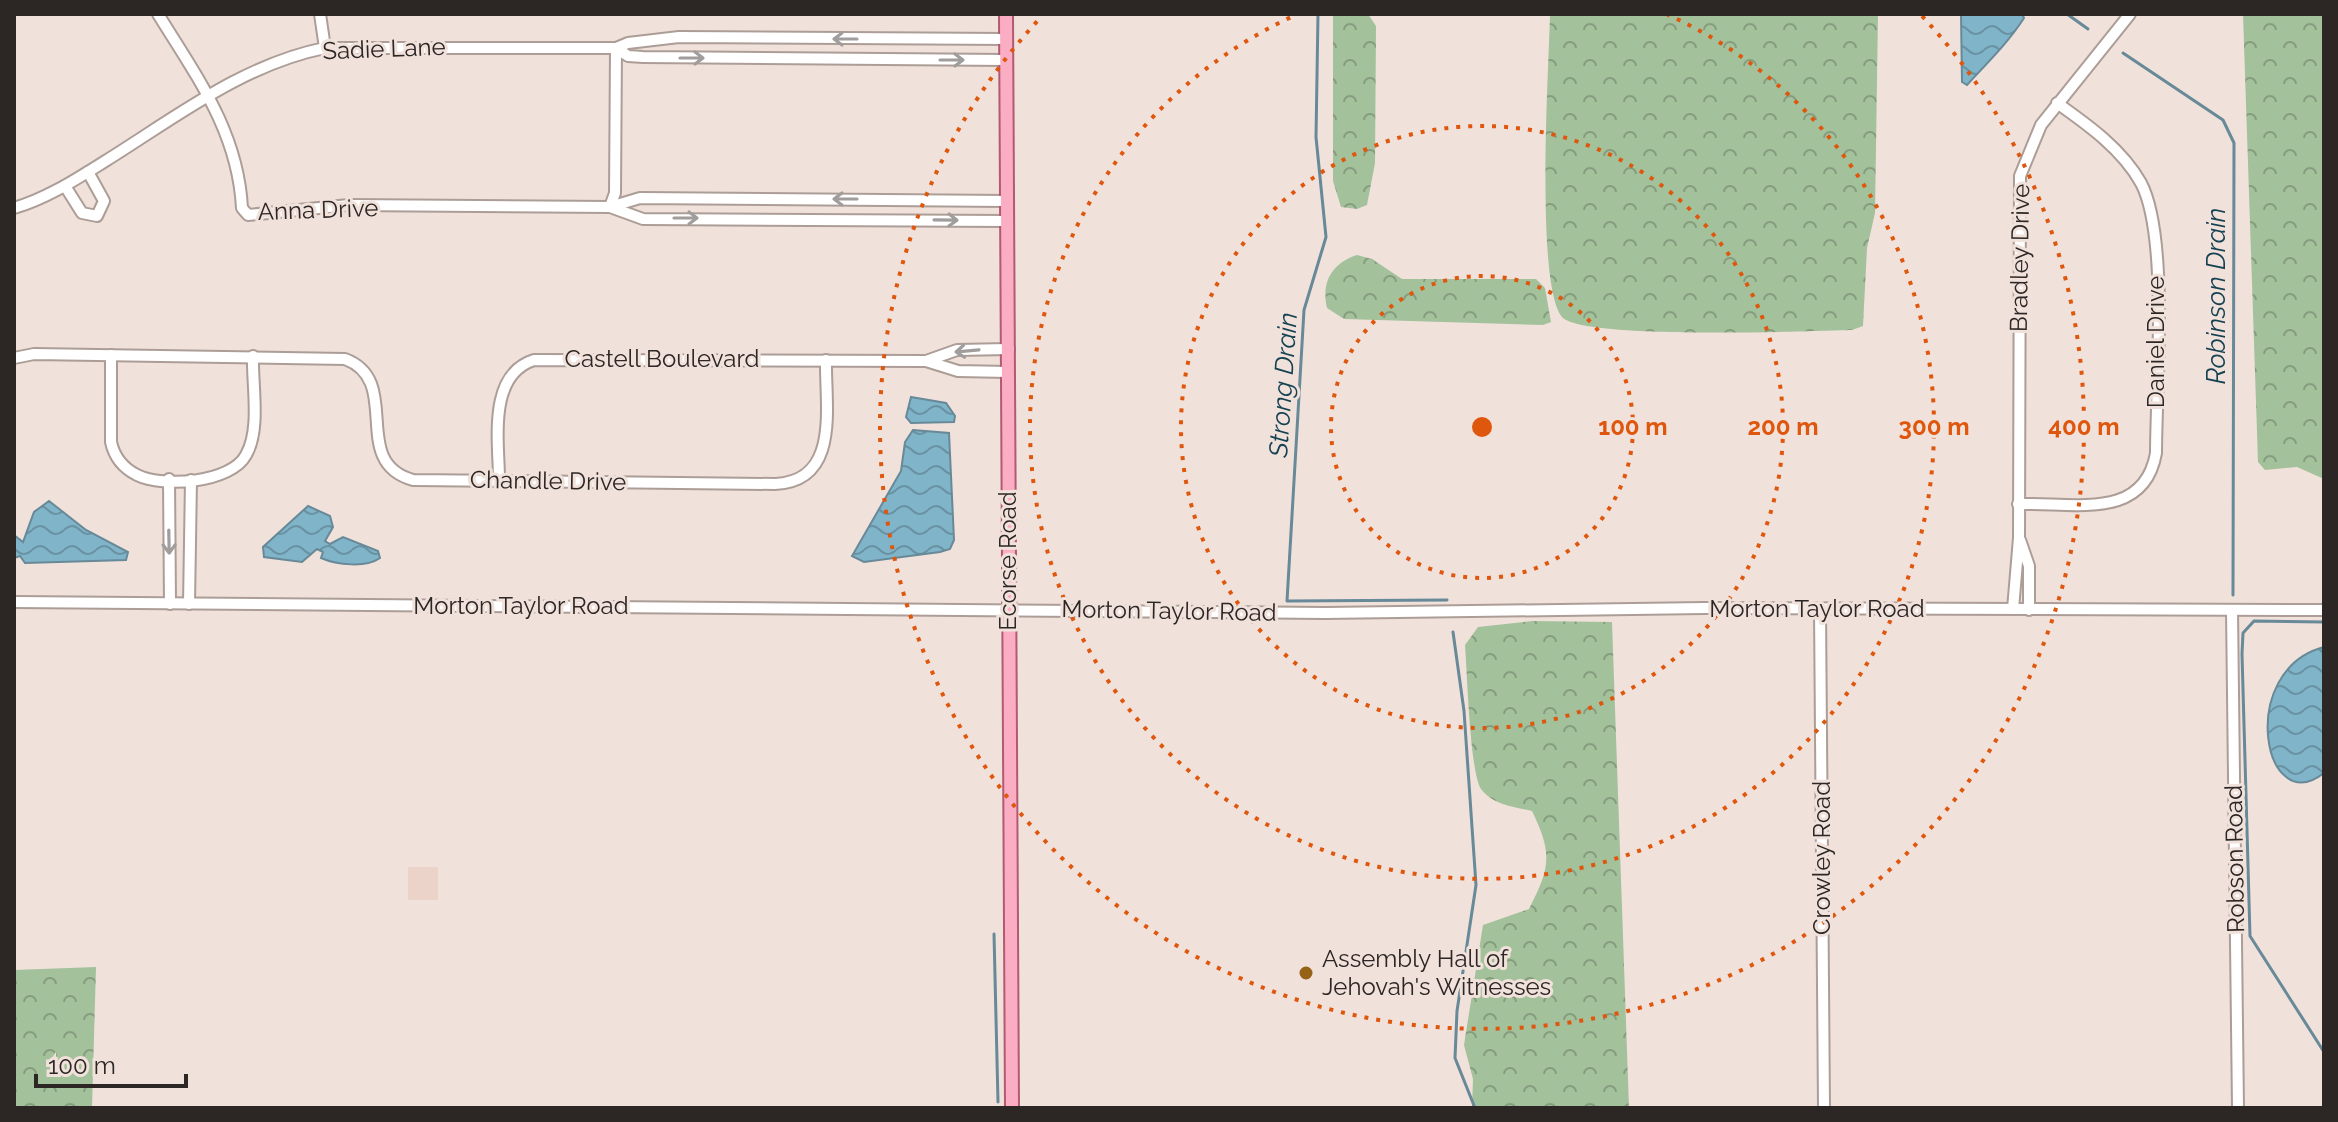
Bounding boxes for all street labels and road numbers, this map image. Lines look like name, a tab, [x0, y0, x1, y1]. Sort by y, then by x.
street label: Sadie Lane	[322, 32, 446, 65]
street label: Bradley Drive	[2004, 184, 2035, 332]
street label: Anna Drive	[257, 193, 379, 226]
street label: Daniel Drive	[2141, 276, 2170, 408]
street label: Castell Boulevard	[565, 344, 759, 373]
street label: Chandle Drive	[470, 465, 626, 496]
street label: Ecorse Road	[993, 491, 1022, 631]
street label: Morton Taylor Road	[413, 591, 629, 620]
street label: Morton Taylor Road	[1061, 594, 1277, 627]
street label: Morton Taylor Road	[1709, 594, 1925, 623]
street label: Crowley Road	[1807, 781, 1836, 935]
street label: Robson Road	[2219, 785, 2250, 933]

